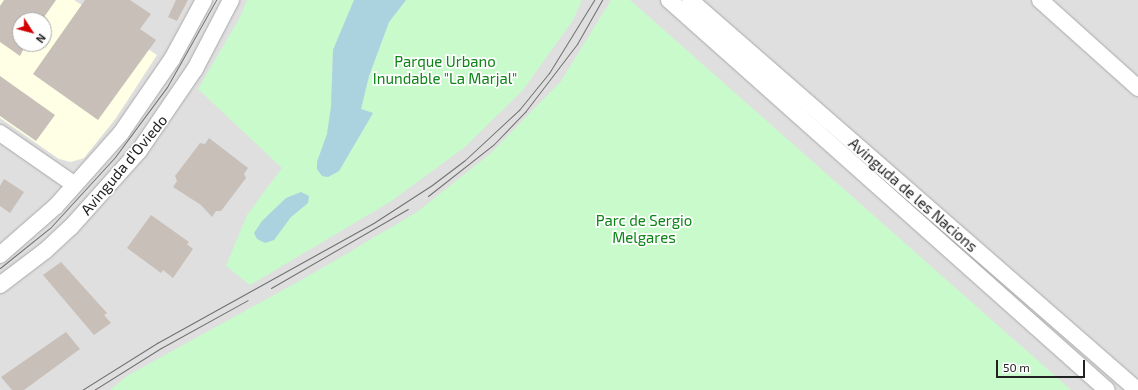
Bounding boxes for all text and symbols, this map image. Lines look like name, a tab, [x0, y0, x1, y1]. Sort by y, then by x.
north arrow	[12, 12, 52, 52]
text: N	[34, 32, 49, 46]
park label: Parque Urbano Inundable "La Marjal"	[373, 52, 517, 87]
street label: Avinguda d'Oviedo	[77, 111, 171, 219]
street label: Avinguda de les Nacions	[845, 134, 981, 256]
park label: Parc de Sergio Melgares	[596, 211, 692, 246]
scale bar	[998, 352, 1087, 378]
text: 50 m	[1003, 360, 1030, 374]

